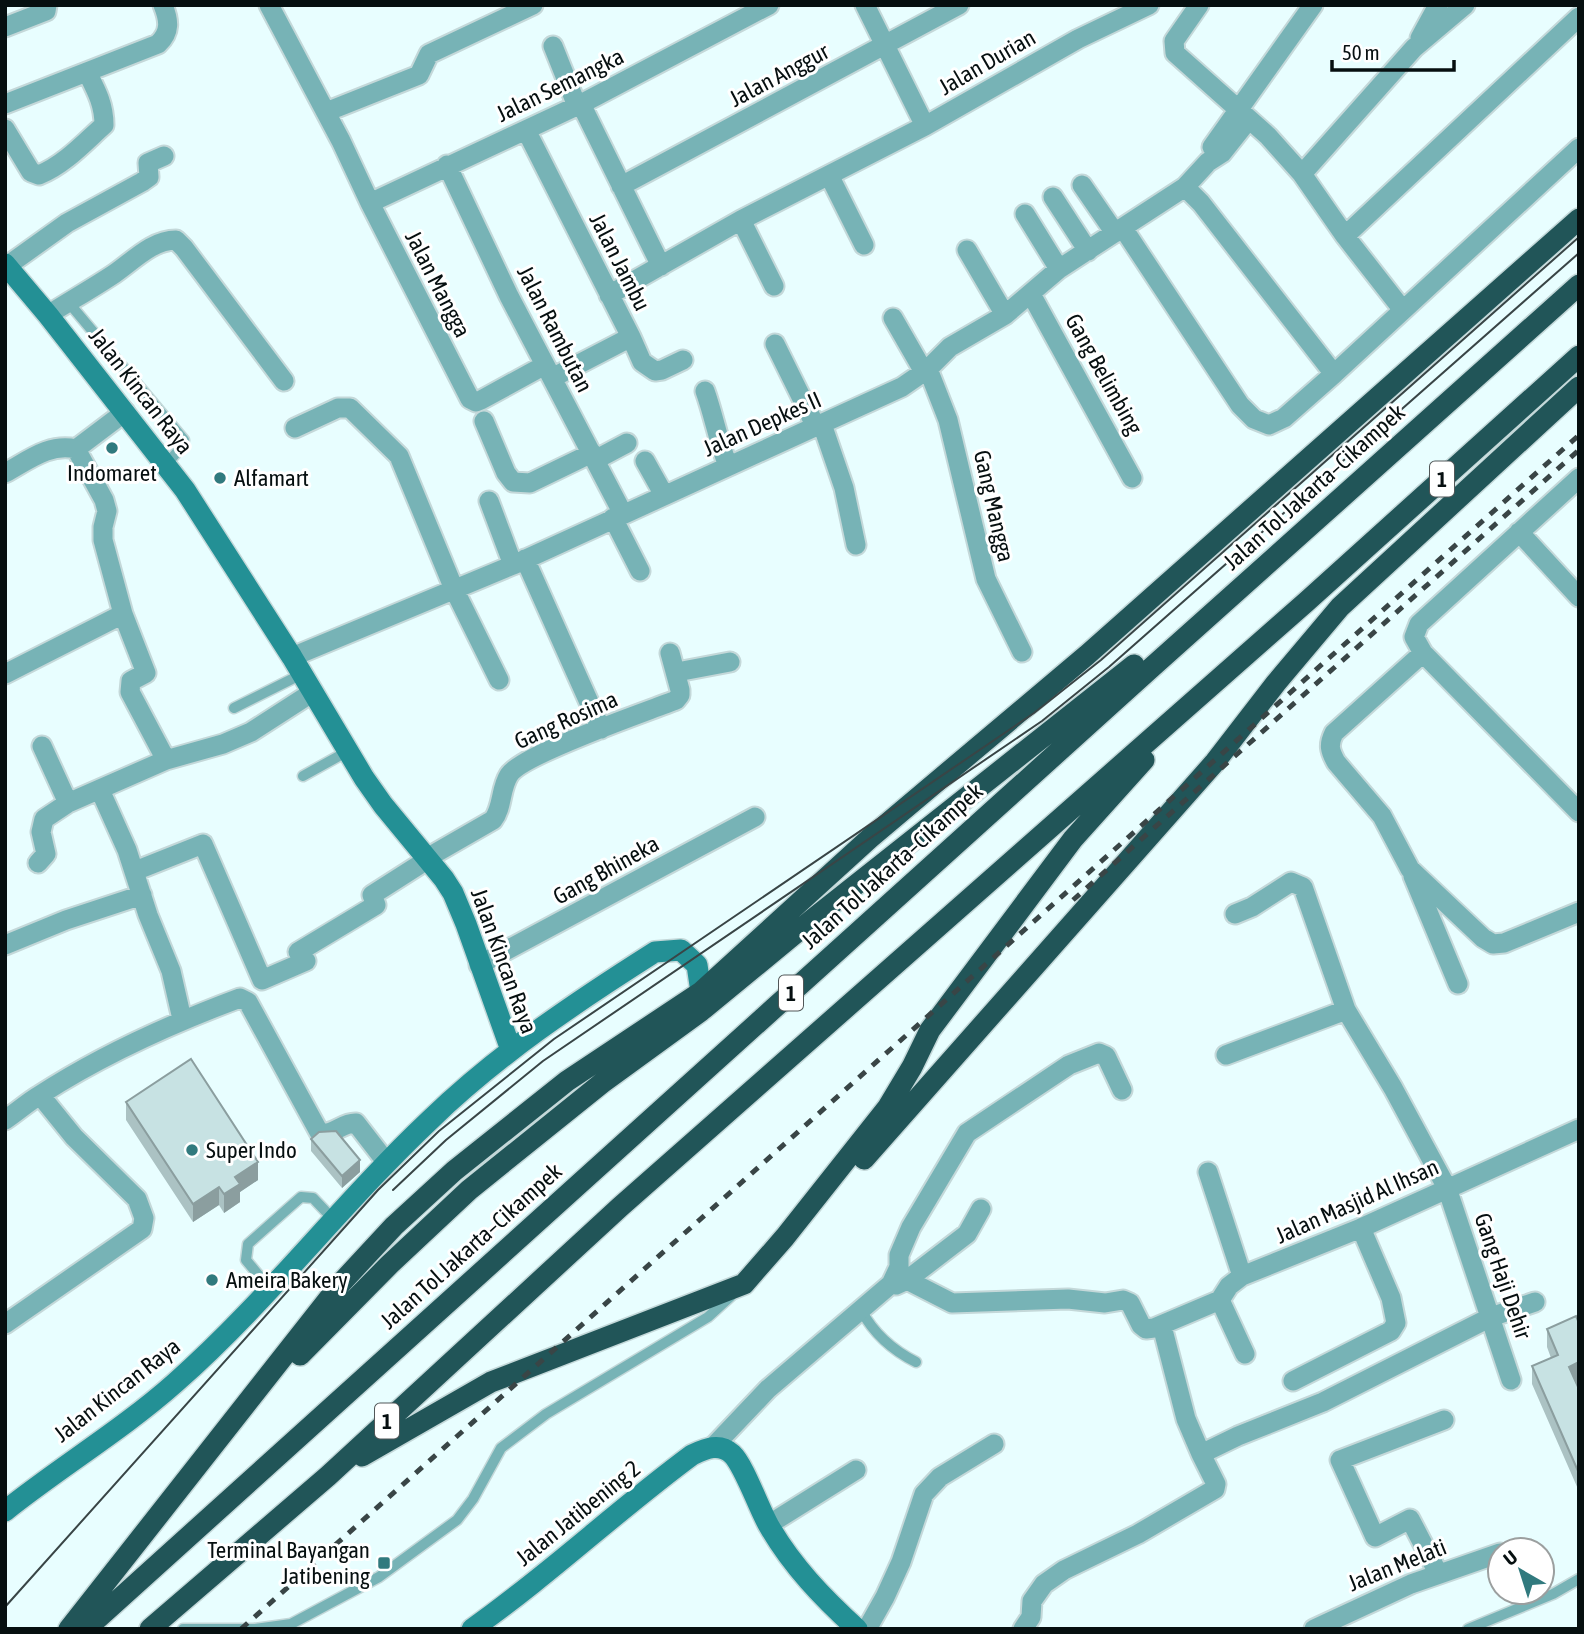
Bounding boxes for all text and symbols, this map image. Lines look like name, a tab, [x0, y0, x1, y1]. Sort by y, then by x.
street label: Jalan Durian	[934, 24, 1040, 100]
scale bar	[1332, 28, 1454, 72]
street label: Jalan Anggur	[725, 37, 834, 112]
text: 50 m	[1342, 40, 1380, 64]
street label: Jalan Semangka	[492, 43, 628, 127]
street label: Jalan Jambu	[584, 209, 656, 315]
street label: Jalan Mangga	[400, 226, 476, 342]
street label: Jalan Rambutan	[512, 261, 598, 397]
street label: Gang Belimbing	[1060, 309, 1148, 439]
street label: Jalan Kincan Raya	[84, 323, 198, 459]
street label: Jalan Depkes II	[699, 386, 825, 462]
street label: Jalan Tol Jakarta–Cikampek	[1218, 399, 1410, 575]
marker: Indomaret	[104, 440, 120, 456]
street label: Gang Mangga	[969, 448, 1019, 564]
place label: Indomaret	[67, 460, 157, 486]
road number: 1	[1430, 462, 1454, 496]
place label: Alfamart	[234, 465, 309, 491]
marker: Alfamart	[212, 470, 228, 486]
street label: Gang Rosima	[510, 686, 622, 754]
street label: Jalan Tol Jakarta–Cikampek	[796, 778, 988, 954]
street label: Gang Bhineka	[549, 830, 663, 910]
street label: Jalan Kincan Raya	[466, 885, 542, 1037]
road number: 1	[779, 976, 803, 1010]
place label: Super Indo	[206, 1137, 297, 1163]
marker: Super Indo	[184, 1142, 200, 1158]
street label: Jalan Masjid Al Ihsan	[1272, 1153, 1442, 1249]
street label: Jalan Tol Jakarta–Cikampek	[375, 1158, 567, 1334]
street label: Gang Haji Dehir	[1469, 1210, 1537, 1344]
place label: Ameira Bakery	[226, 1267, 348, 1293]
marker: Ameira Bakery	[204, 1272, 220, 1288]
street label: Jalan Kincan Raya	[49, 1333, 185, 1447]
road number: 1	[375, 1404, 399, 1438]
street label: Jalan Jatibening 2	[511, 1455, 645, 1571]
street label: Jalan Melati	[1344, 1534, 1450, 1596]
north arrow	[1486, 1536, 1556, 1606]
place label: Terminal Bayangan Jatibening	[207, 1537, 370, 1589]
text: U	[1499, 1546, 1522, 1570]
marker: Terminal Bayangan Jatibening	[376, 1555, 392, 1571]

